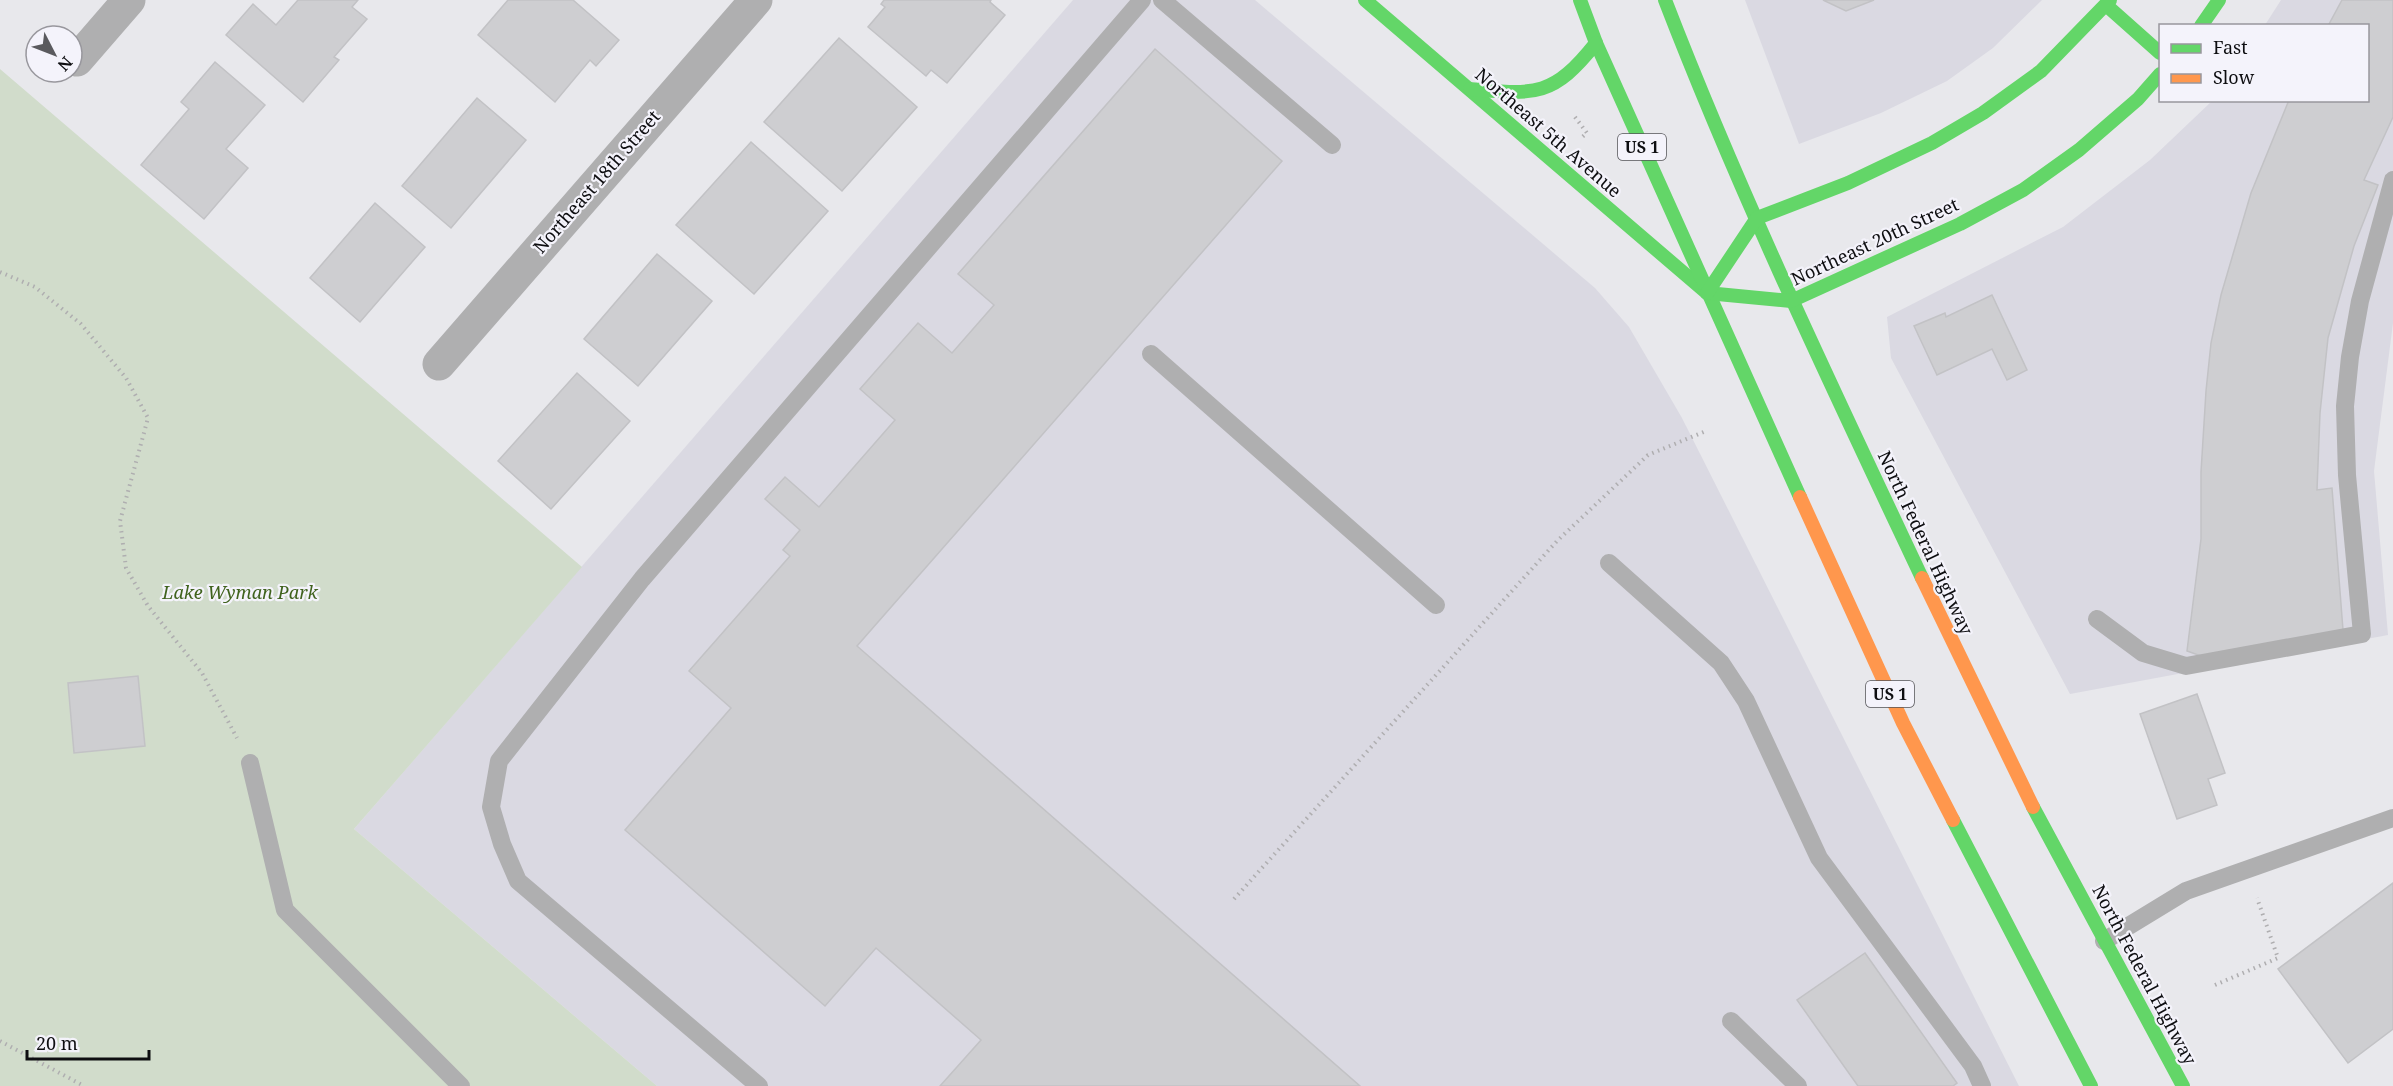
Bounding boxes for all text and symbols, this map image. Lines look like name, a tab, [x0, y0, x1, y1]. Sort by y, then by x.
north arrow	[24, 24, 84, 84]
legend	[2159, 24, 2369, 102]
text: Fast	[2213, 35, 2248, 59]
text: N	[52, 52, 78, 76]
street label: Northeast 5th Avenue	[1471, 62, 1627, 202]
text: Slow	[2213, 65, 2255, 89]
street label: Northeast 18th Street	[527, 105, 665, 258]
road number: US 1	[1618, 134, 1666, 160]
street label: Northeast 20th Street	[1787, 192, 1962, 290]
street label: North Federal Highway	[1873, 447, 1979, 639]
park label: Lake Wyman Park	[161, 580, 319, 604]
road number: US 1	[1866, 681, 1914, 707]
street label: North Federal Highway	[2087, 880, 2203, 1069]
scale bar	[27, 1023, 148, 1061]
text: 20 m	[36, 1031, 78, 1055]

